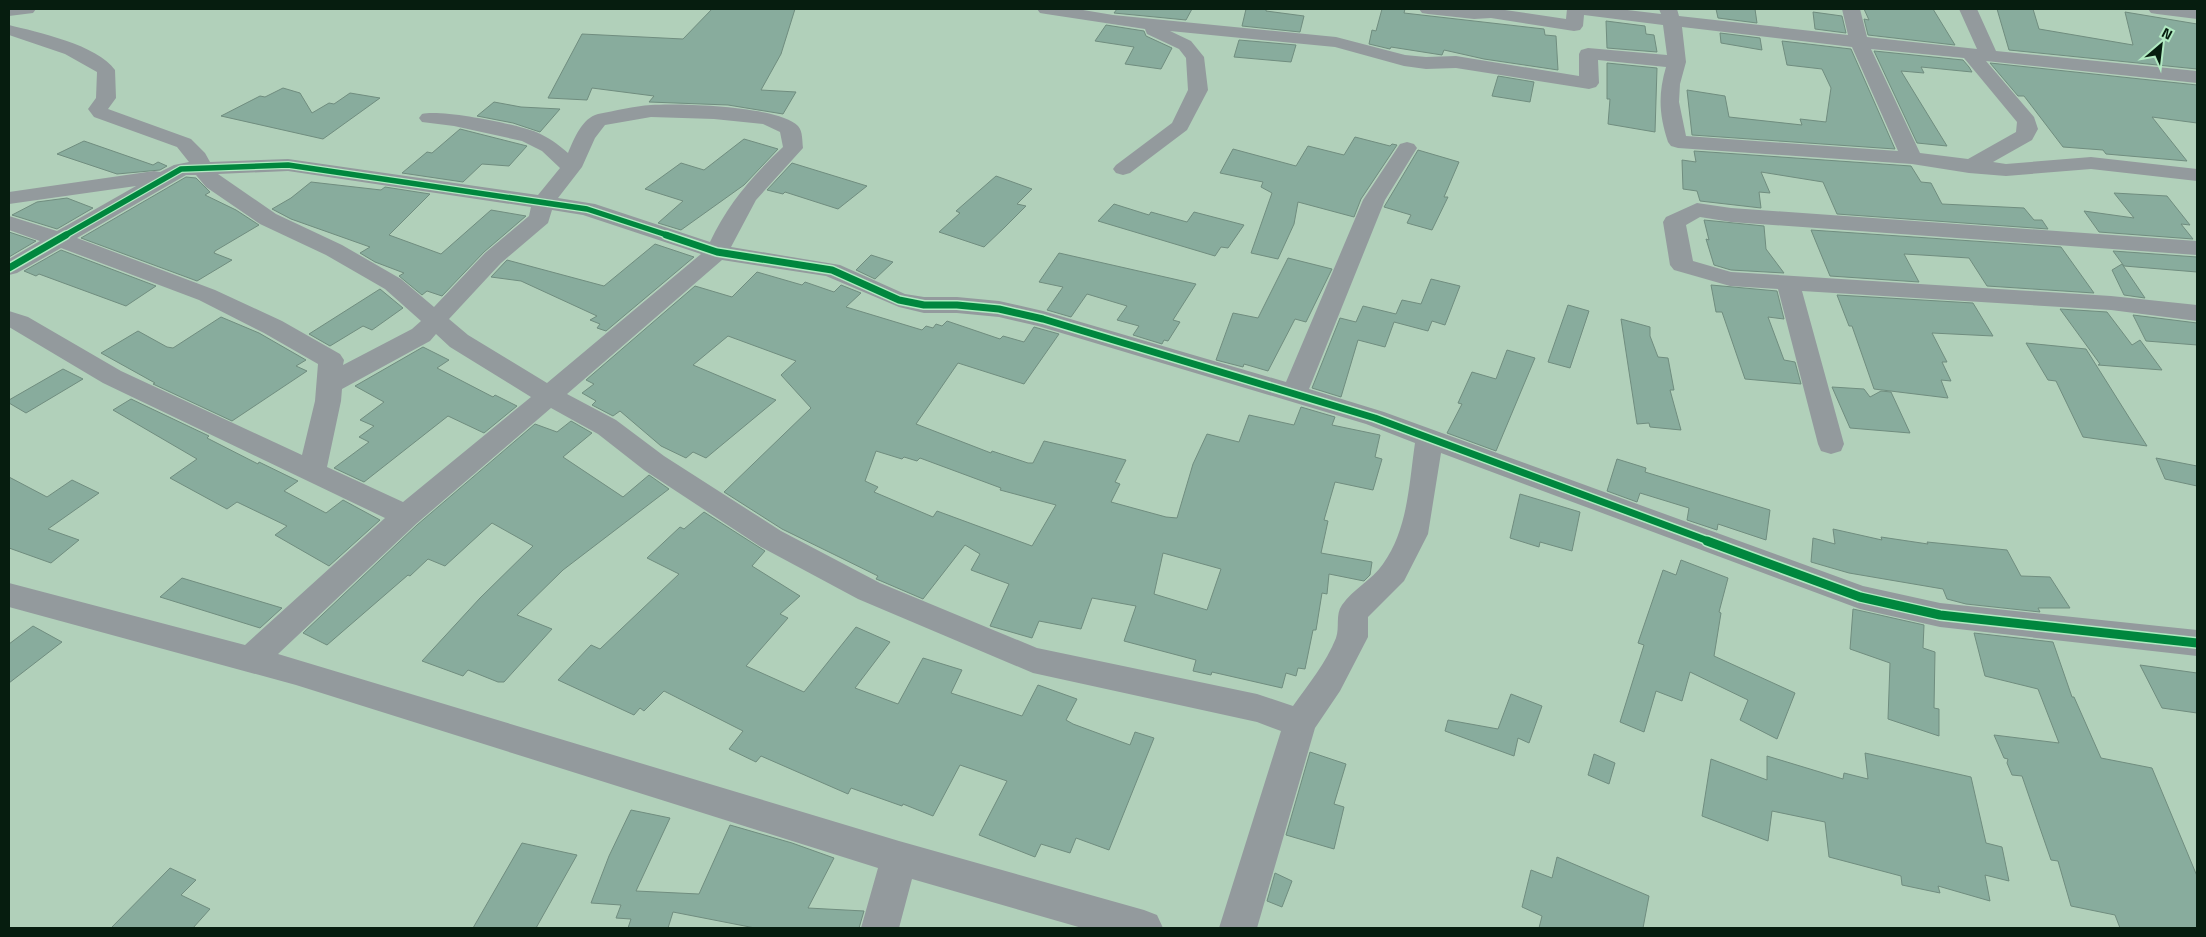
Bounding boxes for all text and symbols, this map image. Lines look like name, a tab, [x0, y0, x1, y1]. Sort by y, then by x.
north arrow	[2136, 20, 2186, 70]
text: N	[2158, 22, 2177, 45]

